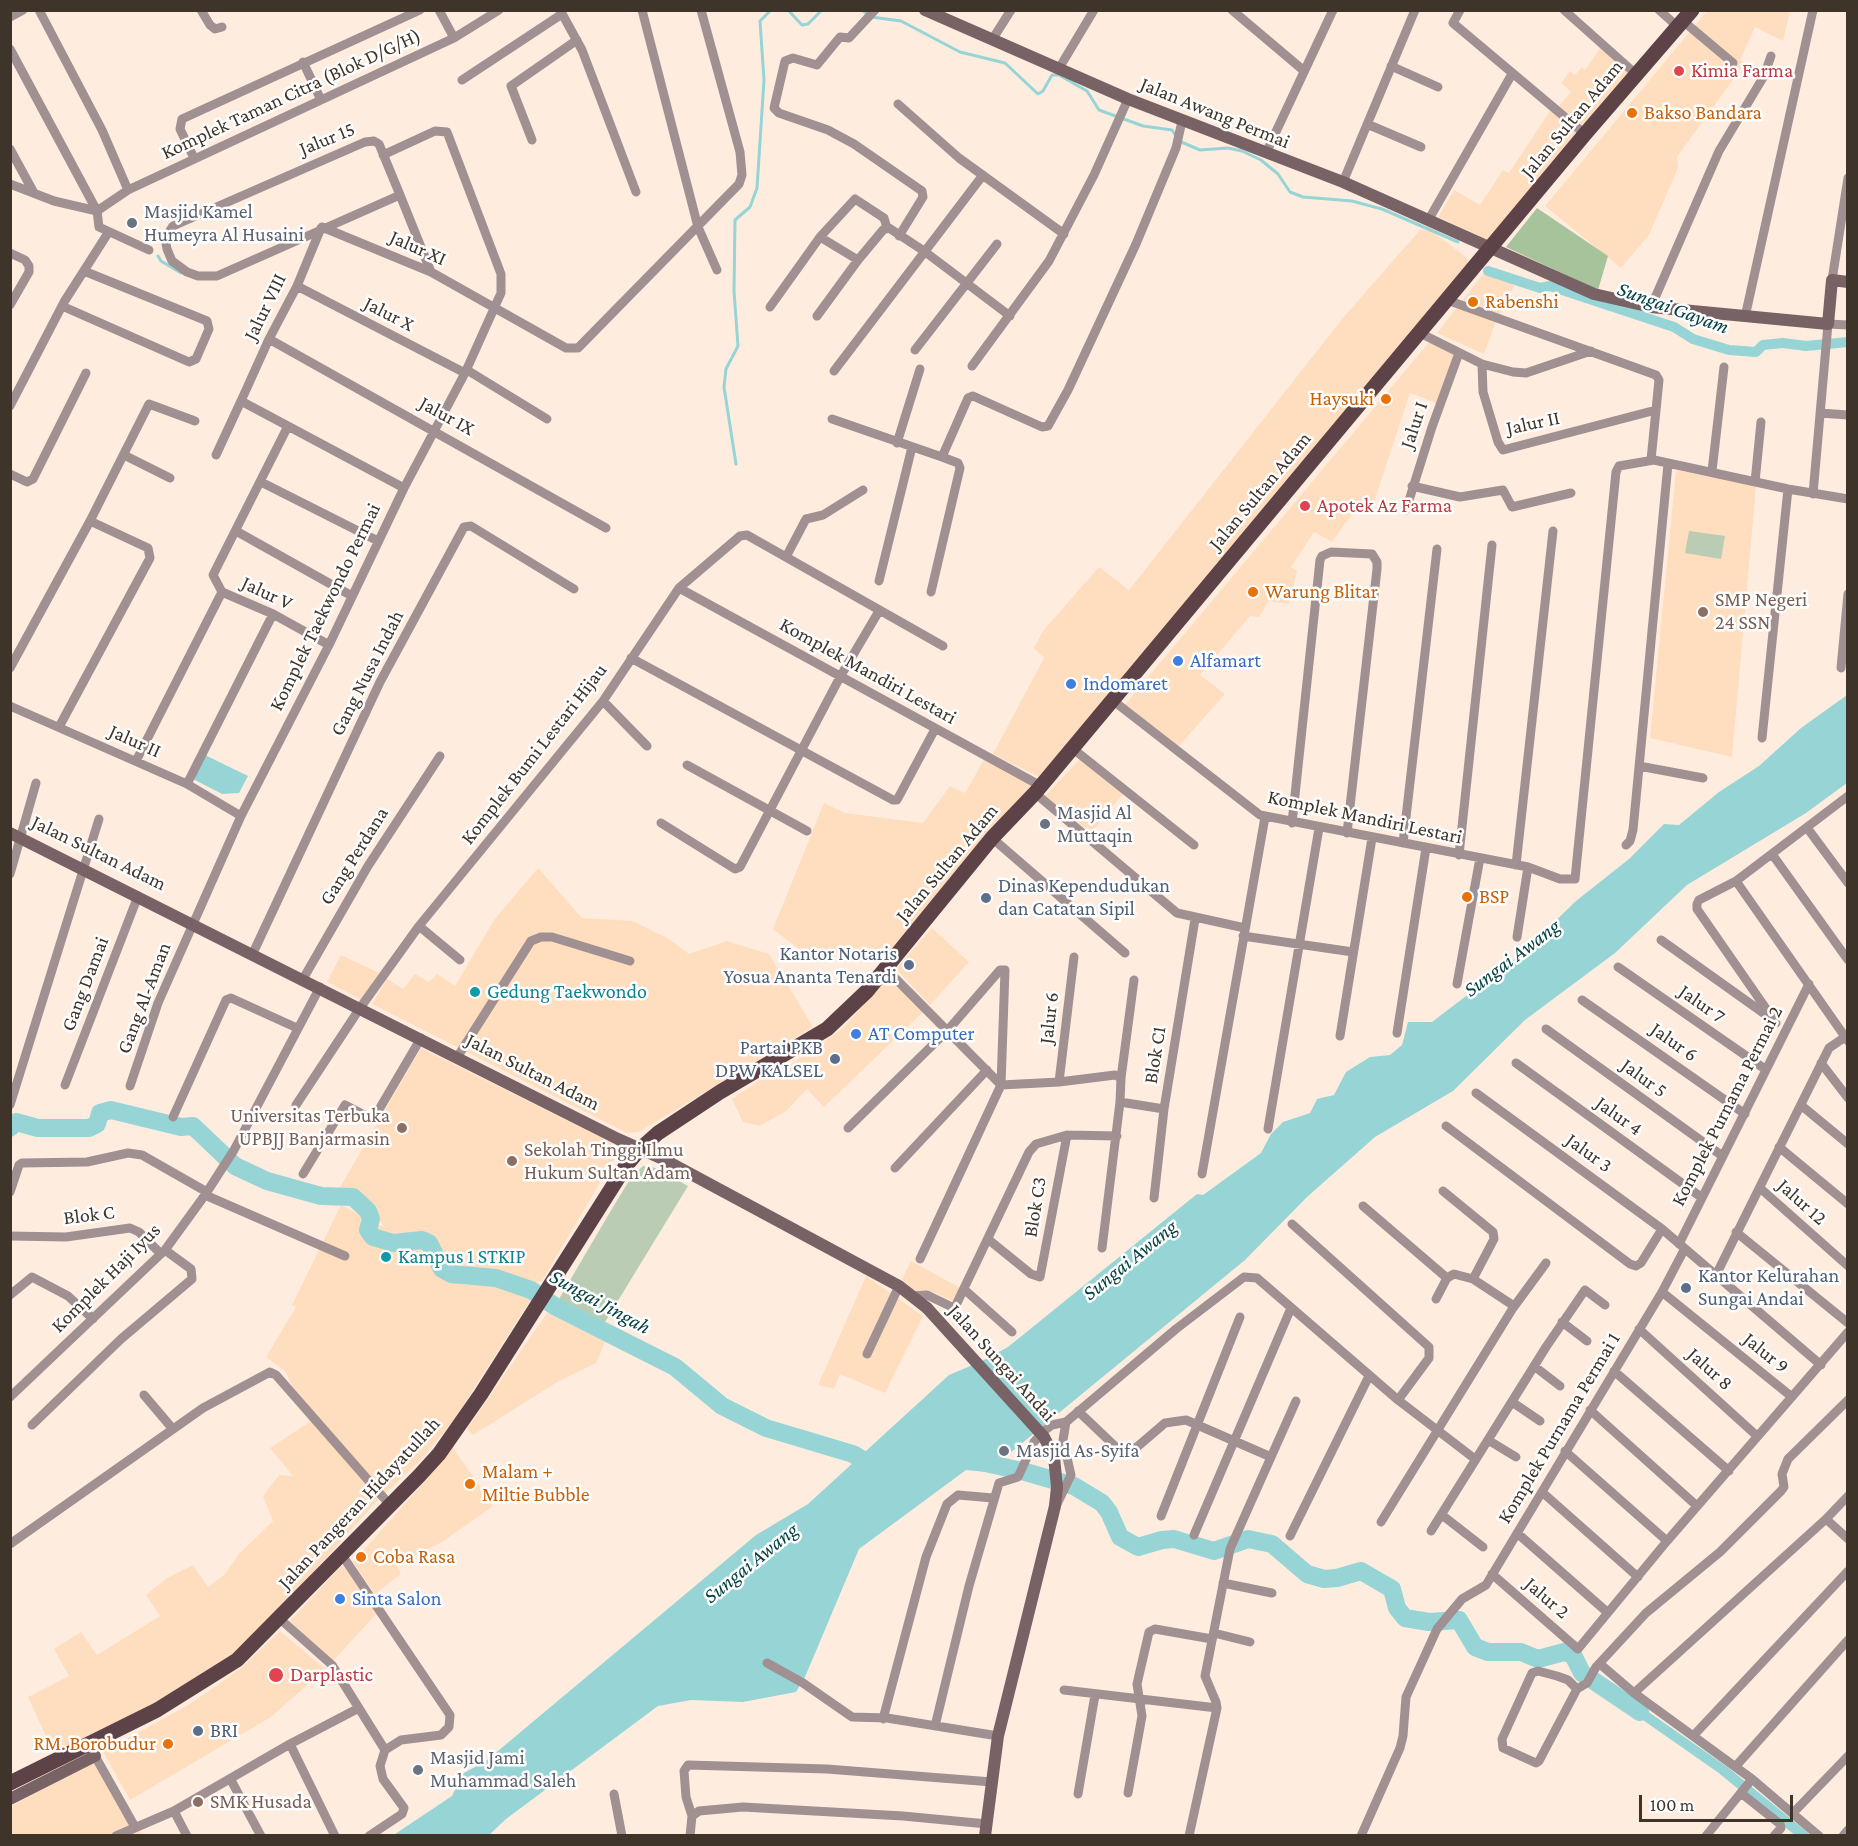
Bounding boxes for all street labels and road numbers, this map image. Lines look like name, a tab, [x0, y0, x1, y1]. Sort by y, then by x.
street label: Komplek Taman Citra (Blok D/G/H)	[157, 23, 425, 165]
street label: Jalan Sultan Adam	[1516, 55, 1628, 183]
street label: Jalan Awang Permai	[1137, 72, 1293, 154]
street label: Jalur 15	[296, 117, 358, 161]
street label: Jalur XI	[386, 225, 450, 271]
street label: Jalur VIII	[239, 270, 291, 344]
street label: Jalur X	[360, 291, 418, 337]
street label: Jalur IX	[415, 391, 479, 441]
street label: Jalur I	[1395, 398, 1433, 452]
street label: Jalur II	[1504, 406, 1562, 440]
street label: Jalan Sultan Adam	[1204, 427, 1316, 555]
street label: Komplek Taekwondo Permai	[264, 499, 386, 715]
street label: Jalur V	[238, 571, 296, 615]
street label: Gang Nusa Indah	[325, 606, 409, 740]
street label: Komplek Mandiri Lestari	[775, 612, 961, 730]
street label: Komplek Bumi Lestari Hijau	[456, 659, 612, 849]
street label: Jalur II	[105, 719, 165, 763]
street label: Komplek Mandiri Lestari	[1266, 785, 1464, 849]
street label: Jalan Sultan Adam	[891, 799, 1003, 927]
street label: Gang Perdana	[314, 803, 394, 909]
street label: Jalan Sultan Adam	[28, 810, 170, 896]
street label: Gang Damai	[56, 933, 114, 1035]
street label: Gang Al-Aman	[112, 939, 176, 1057]
street label: Jalur 7	[1674, 980, 1730, 1028]
street label: Jalur 6	[1034, 991, 1064, 1045]
street label: Komplek Purnama Permai 2	[1666, 1002, 1788, 1210]
street label: Jalur 6	[1646, 1017, 1702, 1067]
street label: Blok C1	[1139, 1025, 1171, 1085]
street label: Jalan Sultan Adam	[462, 1028, 604, 1116]
street label: Jalur 5	[1616, 1053, 1672, 1103]
street label: Jalur 4	[1591, 1091, 1647, 1141]
street label: Jalur 3	[1561, 1128, 1617, 1178]
street label: Jalur 12	[1772, 1174, 1832, 1230]
street label: Blok C3	[1018, 1175, 1052, 1239]
street label: Blok C	[62, 1200, 116, 1230]
street label: Komplek Haji Iyus	[46, 1218, 166, 1338]
street label: Jalan Sungai Andai	[943, 1299, 1061, 1427]
street label: Jalur 9	[1738, 1327, 1794, 1379]
street label: Komplek Purnama Permai 1	[1492, 1328, 1626, 1528]
street label: Jalur 8	[1682, 1342, 1738, 1396]
street label: Jalan Pangeran Hidayatullah	[273, 1412, 445, 1594]
street label: Jalur 2	[1520, 1572, 1574, 1624]

